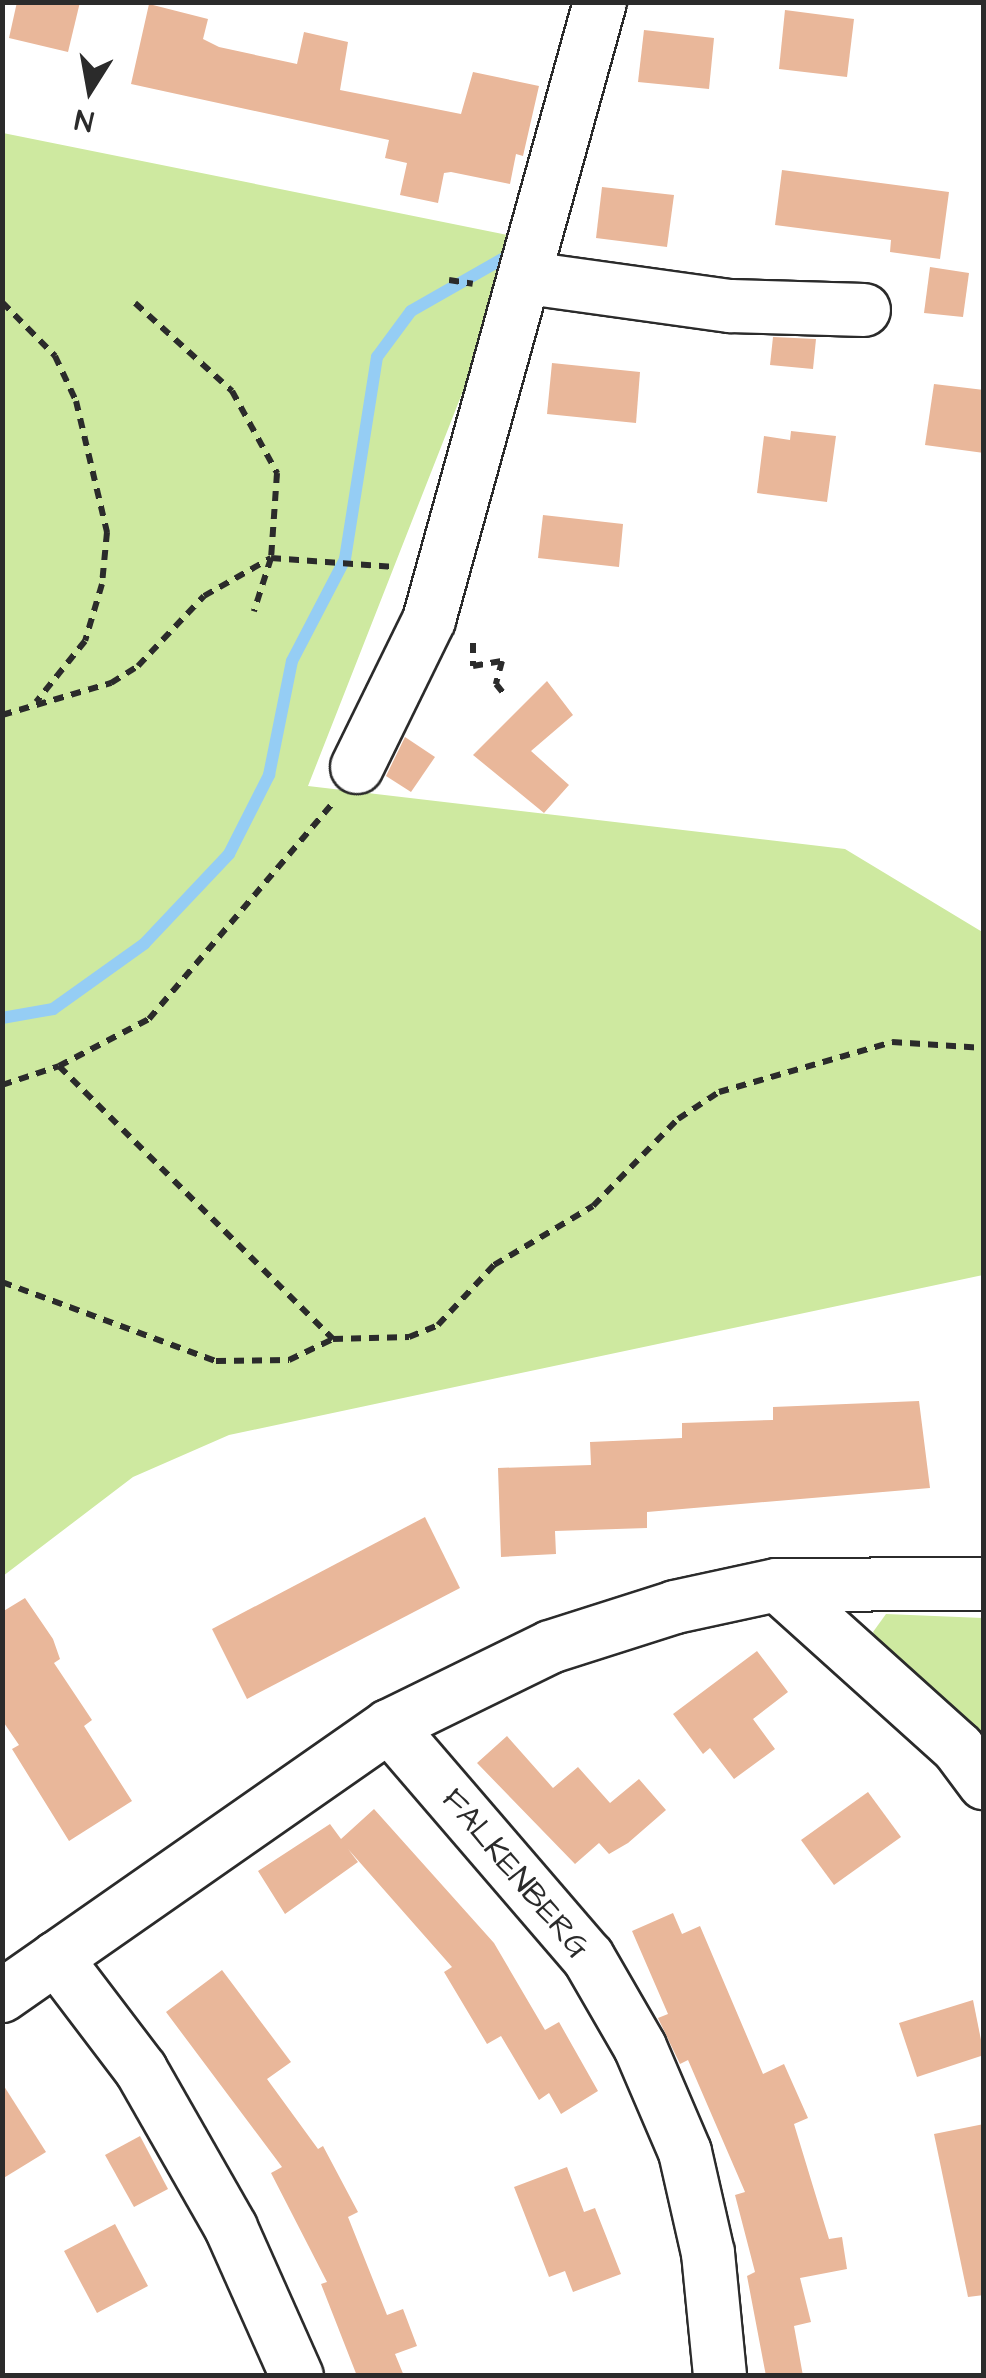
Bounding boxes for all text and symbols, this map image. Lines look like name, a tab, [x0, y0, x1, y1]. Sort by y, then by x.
north arrow	[40, 40, 140, 140]
text: N	[72, 99, 97, 141]
street label: FALKENBERG	[433, 1781, 597, 1967]

